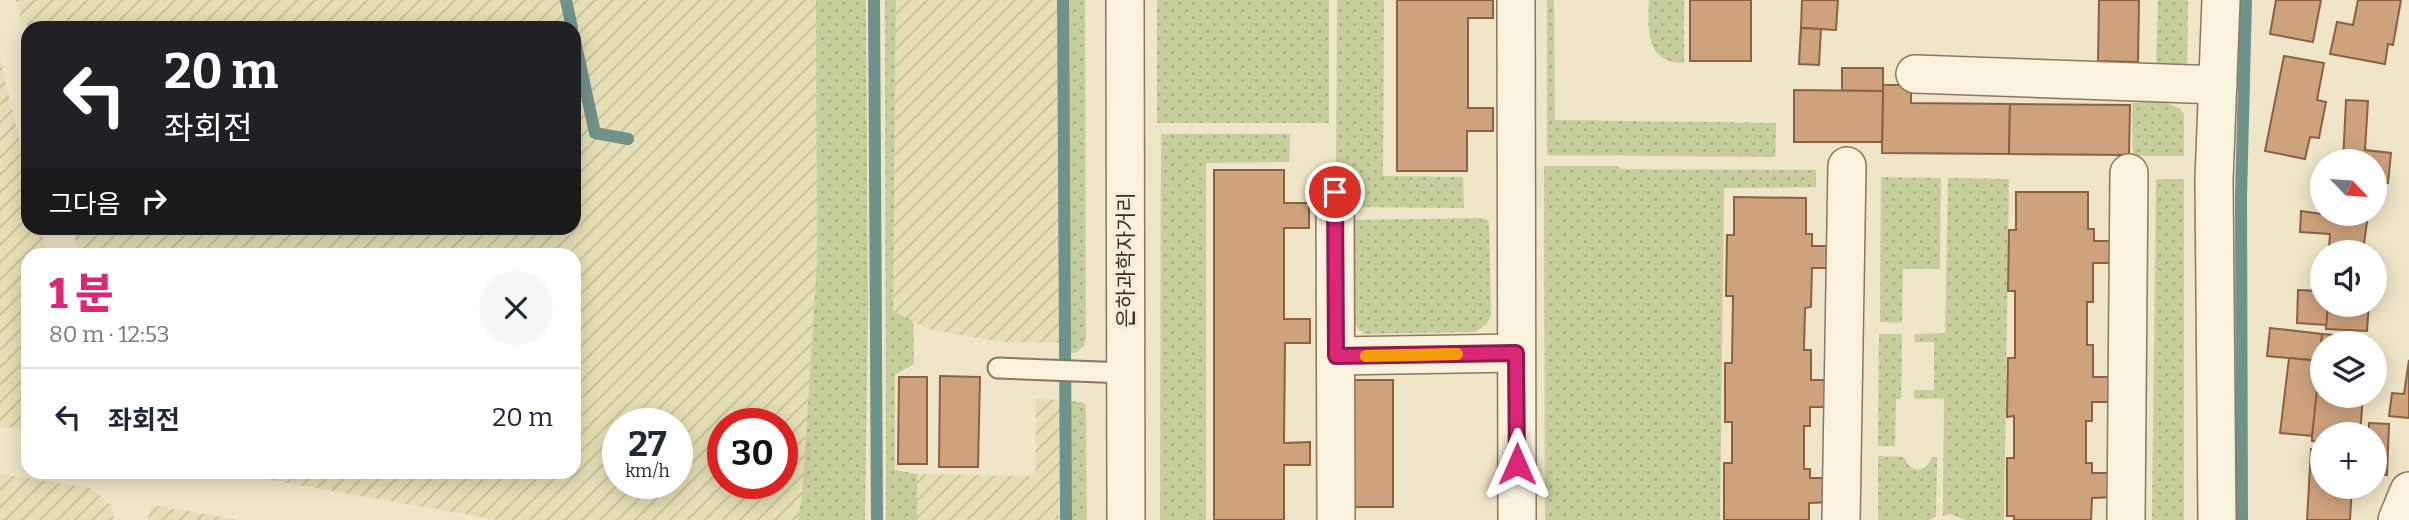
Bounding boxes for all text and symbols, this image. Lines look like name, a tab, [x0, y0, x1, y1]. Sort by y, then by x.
text: 20 m	[164, 42, 278, 101]
icon: left	[49, 49, 140, 140]
text: 좌회전	[164, 109, 252, 147]
north arrow	[2310, 149, 2387, 226]
map controls	[2310, 149, 2387, 499]
pin	[1305, 162, 1365, 222]
icon: arrive	[1316, 173, 1354, 211]
icon: right	[135, 182, 173, 220]
text: 그다음	[49, 189, 121, 220]
street label: 은하과학자거리	[1113, 192, 1139, 328]
button: sound	[2310, 240, 2387, 317]
text: 1 분	[49, 269, 113, 319]
button: close	[479, 271, 553, 345]
text: 80 m · 12:53	[49, 320, 170, 348]
button: layers	[2310, 331, 2387, 408]
icon: left	[49, 398, 87, 436]
text: 20 m	[492, 402, 553, 433]
text: 좌회전	[108, 405, 180, 436]
speed limit sign: 30	[707, 408, 798, 499]
button: +	[2310, 422, 2387, 499]
text: 27	[628, 423, 667, 465]
position arrow	[1480, 427, 1554, 501]
text: km/h	[625, 460, 670, 482]

